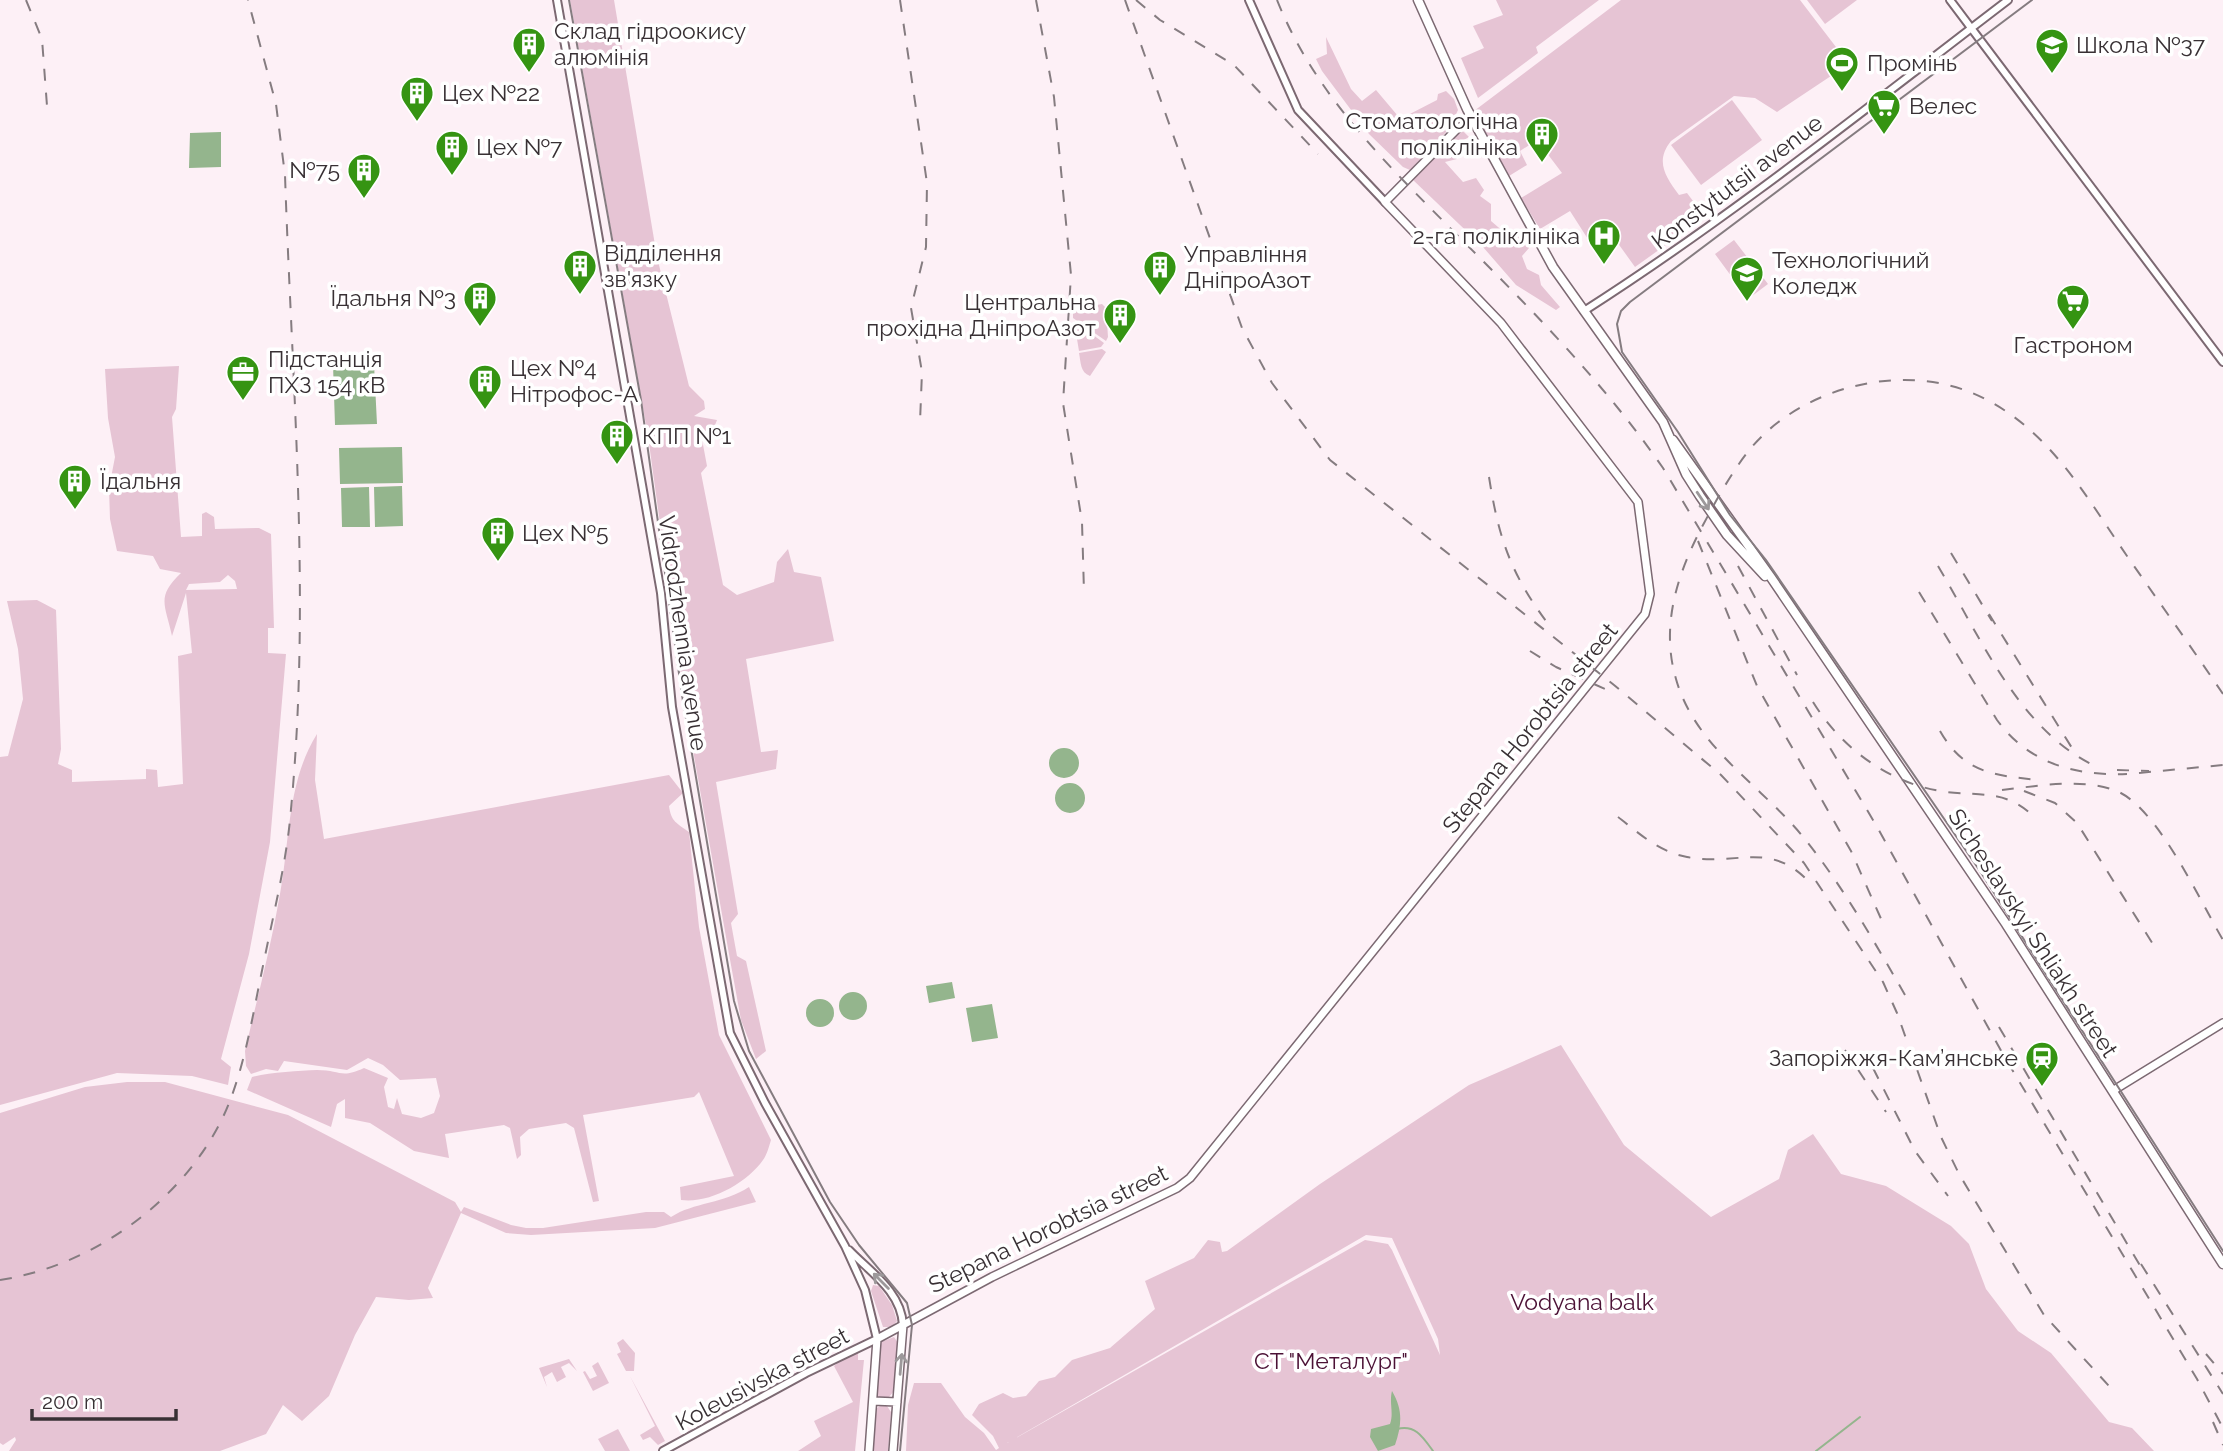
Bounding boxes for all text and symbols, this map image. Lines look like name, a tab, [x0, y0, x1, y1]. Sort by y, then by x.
place label: Склад гідроокису алюмінія	[554, 17, 746, 70]
building icon: Склад гідроокису алюмінія	[510, 25, 548, 74]
school or university icon: Школа №37	[2033, 26, 2071, 75]
place label: Школа №37	[2076, 31, 2206, 58]
sports icon: Промінь	[1823, 44, 1861, 93]
place label: Промінь	[1867, 49, 1957, 76]
building icon: Цех №22	[398, 74, 436, 123]
place label: Цех №22	[442, 79, 540, 106]
supermarket icon: Велес	[1865, 87, 1903, 136]
place label: Велес	[1909, 92, 1977, 119]
place label: Стоматологічна поліклініка	[1346, 107, 1518, 160]
street label: Konstytutsii avenue	[1646, 109, 1827, 255]
building icon: Стоматологічна поліклініка	[1523, 115, 1561, 164]
building icon: Цех №7	[433, 128, 471, 177]
place label: Цех №7	[476, 133, 563, 160]
building icon: №75	[345, 151, 383, 200]
place label: №75	[289, 156, 340, 183]
hospital icon: 2-га поліклініка	[1585, 217, 1623, 266]
place label: 2-га поліклініка	[1413, 222, 1580, 249]
place label: Відділення зв'язку	[604, 239, 721, 292]
place label: Управління ДніпроАзот	[1184, 240, 1311, 293]
place label: Технологічний Коледж	[1772, 246, 1929, 299]
building icon: Відділення зв'язку	[561, 247, 599, 296]
building icon: Управління ДніпроАзот	[1141, 248, 1179, 297]
school or university icon: Технологічний Коледж	[1728, 254, 1766, 303]
building icon: Їдальня №3	[461, 279, 499, 328]
supermarket icon: Гастроном	[2054, 282, 2092, 331]
place label: Їдальня №3	[330, 284, 456, 311]
place label: Центральна прохідна ДніпроАзот	[866, 288, 1096, 341]
building icon: Центральна прохідна ДніпроАзот	[1101, 296, 1139, 345]
place label: Гастроном	[2013, 331, 2133, 358]
place label: Підстанція ПХЗ 154 кВ	[268, 345, 385, 398]
office icon: Підстанція ПХЗ 154 кВ	[224, 353, 262, 402]
place label: Цех №4 Нітрофос-А	[510, 354, 639, 407]
building icon: Цех №4 Нітрофос-А	[466, 362, 504, 411]
building icon: КПП №1	[598, 417, 636, 466]
place label: КПП №1	[642, 422, 732, 449]
building icon: Їдальня	[56, 462, 94, 511]
place label: Їдальня	[100, 467, 181, 494]
one-way arrow	[1696, 490, 1710, 510]
building icon: Цех №5	[479, 514, 517, 563]
street label: Vidrodzhennia avenue	[654, 514, 713, 752]
place label: Цех №5	[522, 519, 609, 546]
street label: Stepana Horobtsia street	[1437, 617, 1623, 838]
street label: Sicheslavskyi Shliakh street	[1943, 804, 2124, 1062]
station icon: Запоріжжя-Кам’янське	[2023, 1039, 2061, 1088]
place label: Запоріжжя-Кам’янське	[1769, 1044, 2018, 1071]
street label: Stepana Horobtsia street	[924, 1159, 1172, 1298]
one-way arrow	[873, 1273, 890, 1290]
park label: Vodyana balk	[1510, 1288, 1654, 1315]
street label: Koleusivska street	[671, 1321, 853, 1436]
park label: СТ "Металург"	[1254, 1347, 1408, 1374]
one-way arrow	[895, 1353, 908, 1375]
scale bar	[32, 1378, 175, 1422]
text: 200 m	[42, 1389, 103, 1414]

